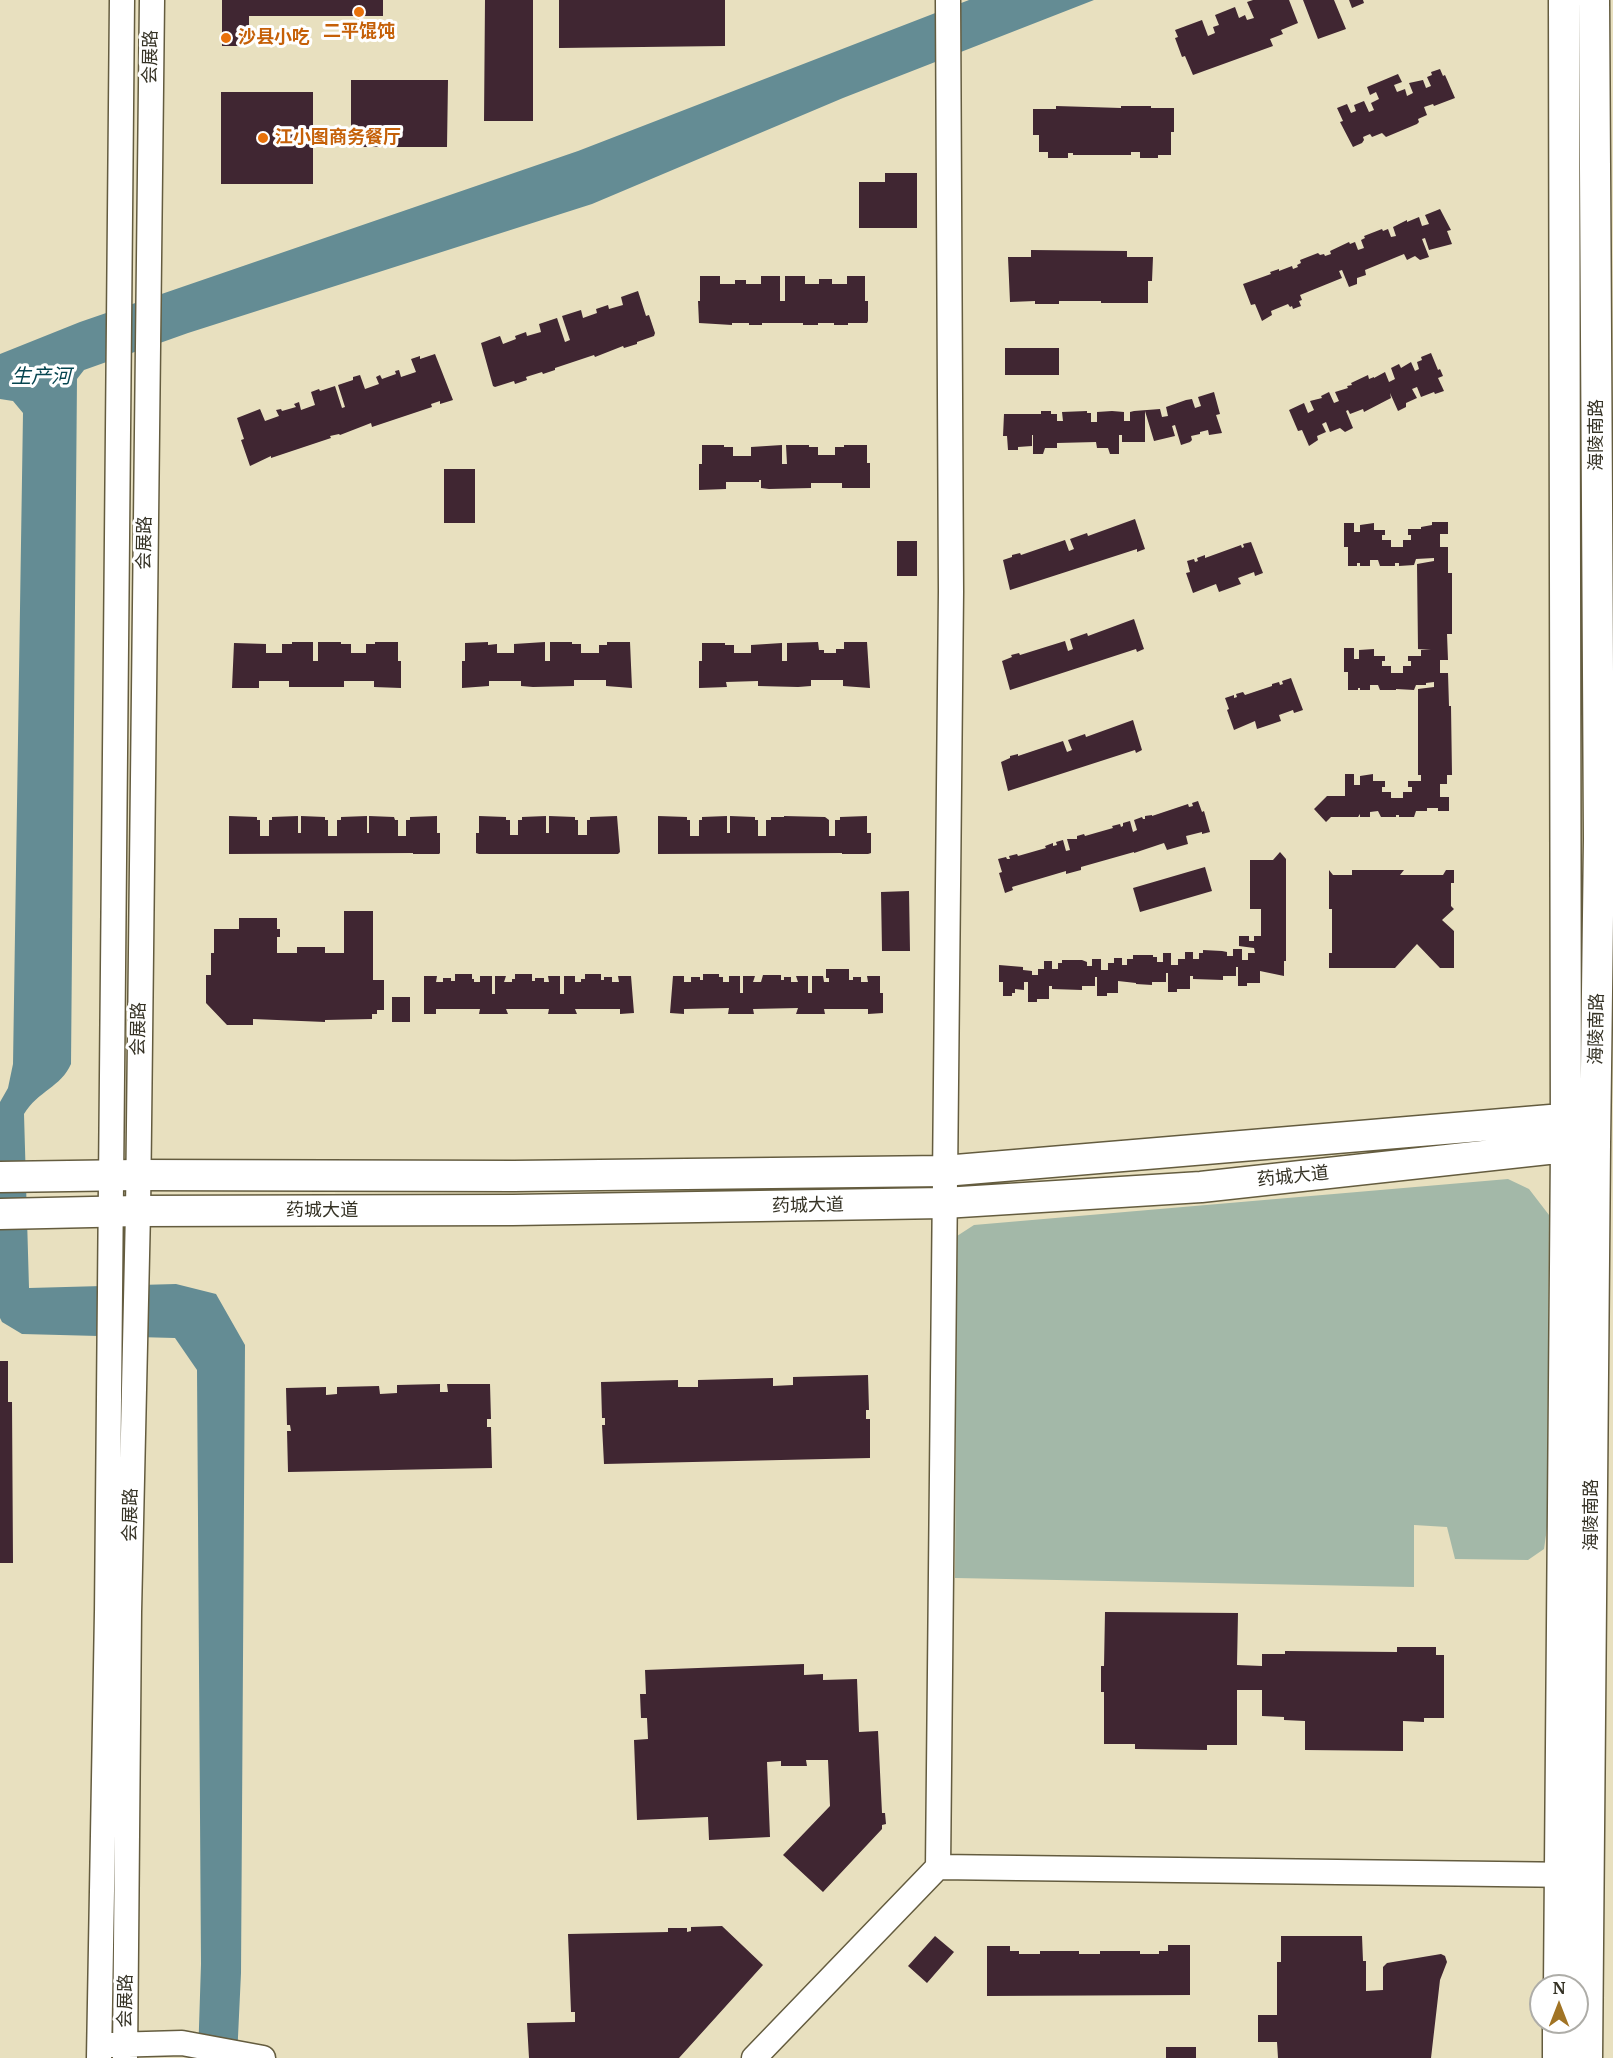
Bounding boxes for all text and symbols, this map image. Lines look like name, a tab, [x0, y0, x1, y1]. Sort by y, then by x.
marker: 二平馄饨	[352, 5, 366, 19]
place label: 二平馄饨	[323, 21, 395, 43]
place label: 沙县小吃	[238, 27, 310, 49]
street label: 会展路	[140, 30, 162, 84]
marker: 沙县小吃	[219, 31, 233, 45]
place label: 江小图商务餐厅	[275, 127, 401, 149]
marker: 江小图商务餐厅	[256, 131, 270, 145]
water label: 生产河	[11, 365, 71, 389]
street label: 海陵南路	[1586, 399, 1608, 471]
street label: 会展路	[134, 516, 156, 570]
street label: 海陵南路	[1586, 993, 1608, 1065]
street label: 会展路	[128, 1002, 150, 1056]
street label: 药城大道	[1256, 1162, 1330, 1192]
street label: 药城大道	[772, 1195, 844, 1217]
street label: 药城大道	[286, 1200, 358, 1222]
street label: 海陵南路	[1581, 1479, 1603, 1551]
street label: 会展路	[120, 1488, 142, 1542]
street label: 会展路	[115, 1974, 137, 2028]
north arrow	[1529, 1974, 1589, 2034]
text: N	[1553, 1978, 1565, 1998]

